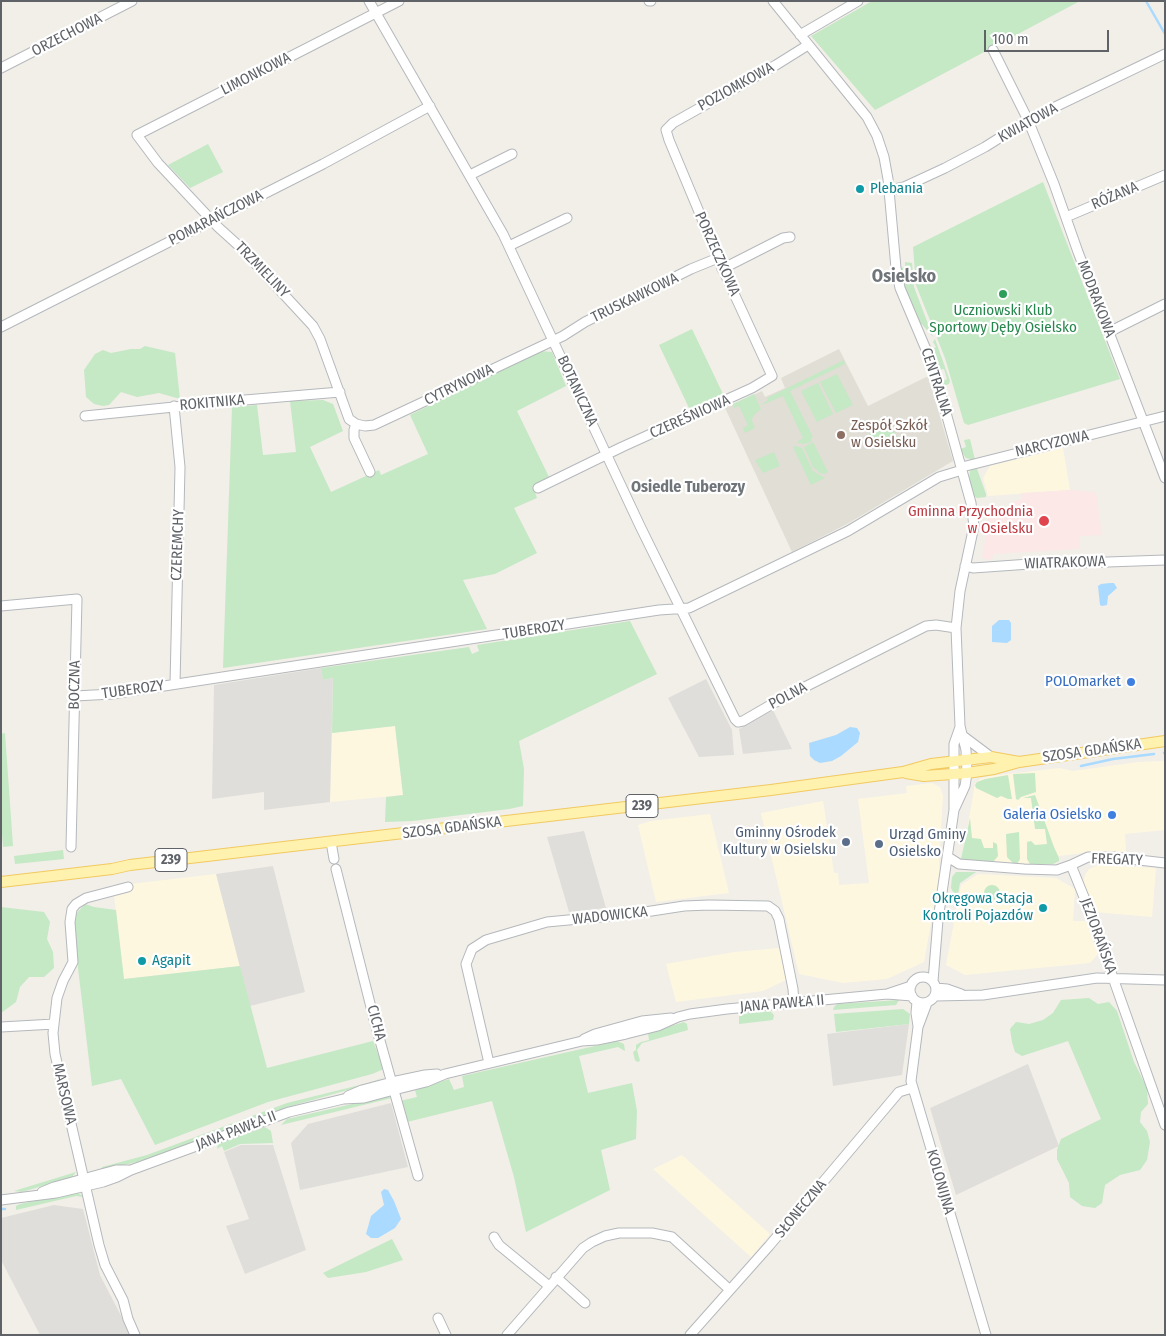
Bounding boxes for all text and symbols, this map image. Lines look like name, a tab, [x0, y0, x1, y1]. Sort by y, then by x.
street label: ORZECHOWA	[29, 10, 105, 60]
scale bar	[986, 20, 1111, 52]
text: 100 m	[992, 30, 1029, 48]
street label: LIMONKOWA	[218, 49, 294, 99]
street label: POZIOMKOWA	[695, 59, 777, 115]
street label: KWIATOWA	[995, 99, 1061, 147]
street label: RÓŻANA	[1089, 178, 1141, 214]
place label: Plebania	[870, 180, 923, 198]
marker: Plebania	[854, 183, 866, 195]
street label: POMARAŃCZOWA	[166, 186, 266, 250]
street label: PORZECZKOWA	[690, 209, 744, 299]
street label: TRZMIELINY	[231, 238, 293, 302]
street label: MODRAKOWA	[1073, 258, 1119, 340]
district label: Osielsko	[872, 266, 936, 288]
street label: TRUSKAWKOWA	[589, 269, 681, 327]
marker: Uczniowski Klub Sportowy Dęby Osielsko	[997, 288, 1009, 300]
place label: Uczniowski Klub Sportowy Dęby Osielsko	[929, 302, 1077, 337]
street label: CENTRALNA	[917, 346, 955, 418]
street label: BOTANICZNA	[553, 353, 601, 429]
street label: CYTRYNOWA	[421, 361, 497, 409]
street label: ROKITNIKA	[179, 391, 245, 415]
street label: CZEREŚNIOWA	[647, 391, 733, 443]
place label: Zespół Szkół w Osielsku	[851, 417, 928, 452]
street label: NARCYZOWA	[1013, 427, 1091, 461]
marker: Zespół Szkół w Osielsku	[835, 429, 847, 441]
district label: Osiedle Tuberozy	[631, 478, 745, 498]
place label: Gminna Przychodnia w Osielsku	[908, 503, 1033, 538]
street label: CZEREMCHY	[168, 509, 188, 581]
marker: Gminna Przychodnia w Osielsku	[1037, 514, 1051, 528]
street label: WIATRAKOWA	[1024, 553, 1106, 573]
street label: TUBEROZY	[502, 616, 566, 644]
street label: BOCZNA	[66, 660, 84, 710]
place label: POLOmarket	[1045, 673, 1121, 691]
marker: POLOmarket	[1125, 676, 1137, 688]
street label: TUBEROZY	[101, 677, 165, 703]
street label: POLNA	[766, 678, 810, 714]
street label: SZOSA GDAŃSKA	[1041, 735, 1143, 767]
road number: 239	[626, 794, 658, 818]
place label: Galeria Osielsko	[1003, 806, 1102, 824]
marker: Galeria Osielsko	[1106, 809, 1118, 821]
street label: SZOSA GDAŃSKA	[402, 813, 502, 843]
place label: Gminny Ośrodek Kultury w Osielsku	[723, 824, 836, 859]
place label: Urząd Gminy Osielsko	[889, 826, 966, 861]
marker: Gminny Ośrodek Kultury w Osielsku	[840, 836, 852, 848]
marker: Urząd Gminy Osielsko	[873, 838, 885, 850]
road number: 239	[155, 848, 187, 872]
street label: FREGATY	[1091, 850, 1143, 870]
place label: Okręgowa Stacja Kontroli Pojazdów	[923, 890, 1033, 925]
street label: JEZIORAŃSKA	[1076, 895, 1120, 977]
marker: Okręgowa Stacja Kontroli Pojazdów	[1037, 902, 1049, 914]
street label: WADOWICKA	[571, 903, 649, 929]
place label: Agapit	[152, 952, 191, 970]
marker: Agapit	[136, 955, 148, 967]
street label: JANA PAWŁA II	[739, 991, 825, 1017]
street label: CICHA	[363, 1003, 389, 1043]
street label: MARSOWA	[48, 1061, 80, 1127]
street label: JANA PAWŁA II	[193, 1107, 279, 1155]
street label: KOLONIJNA	[922, 1147, 958, 1217]
street label: SŁONECZNA	[771, 1176, 831, 1242]

